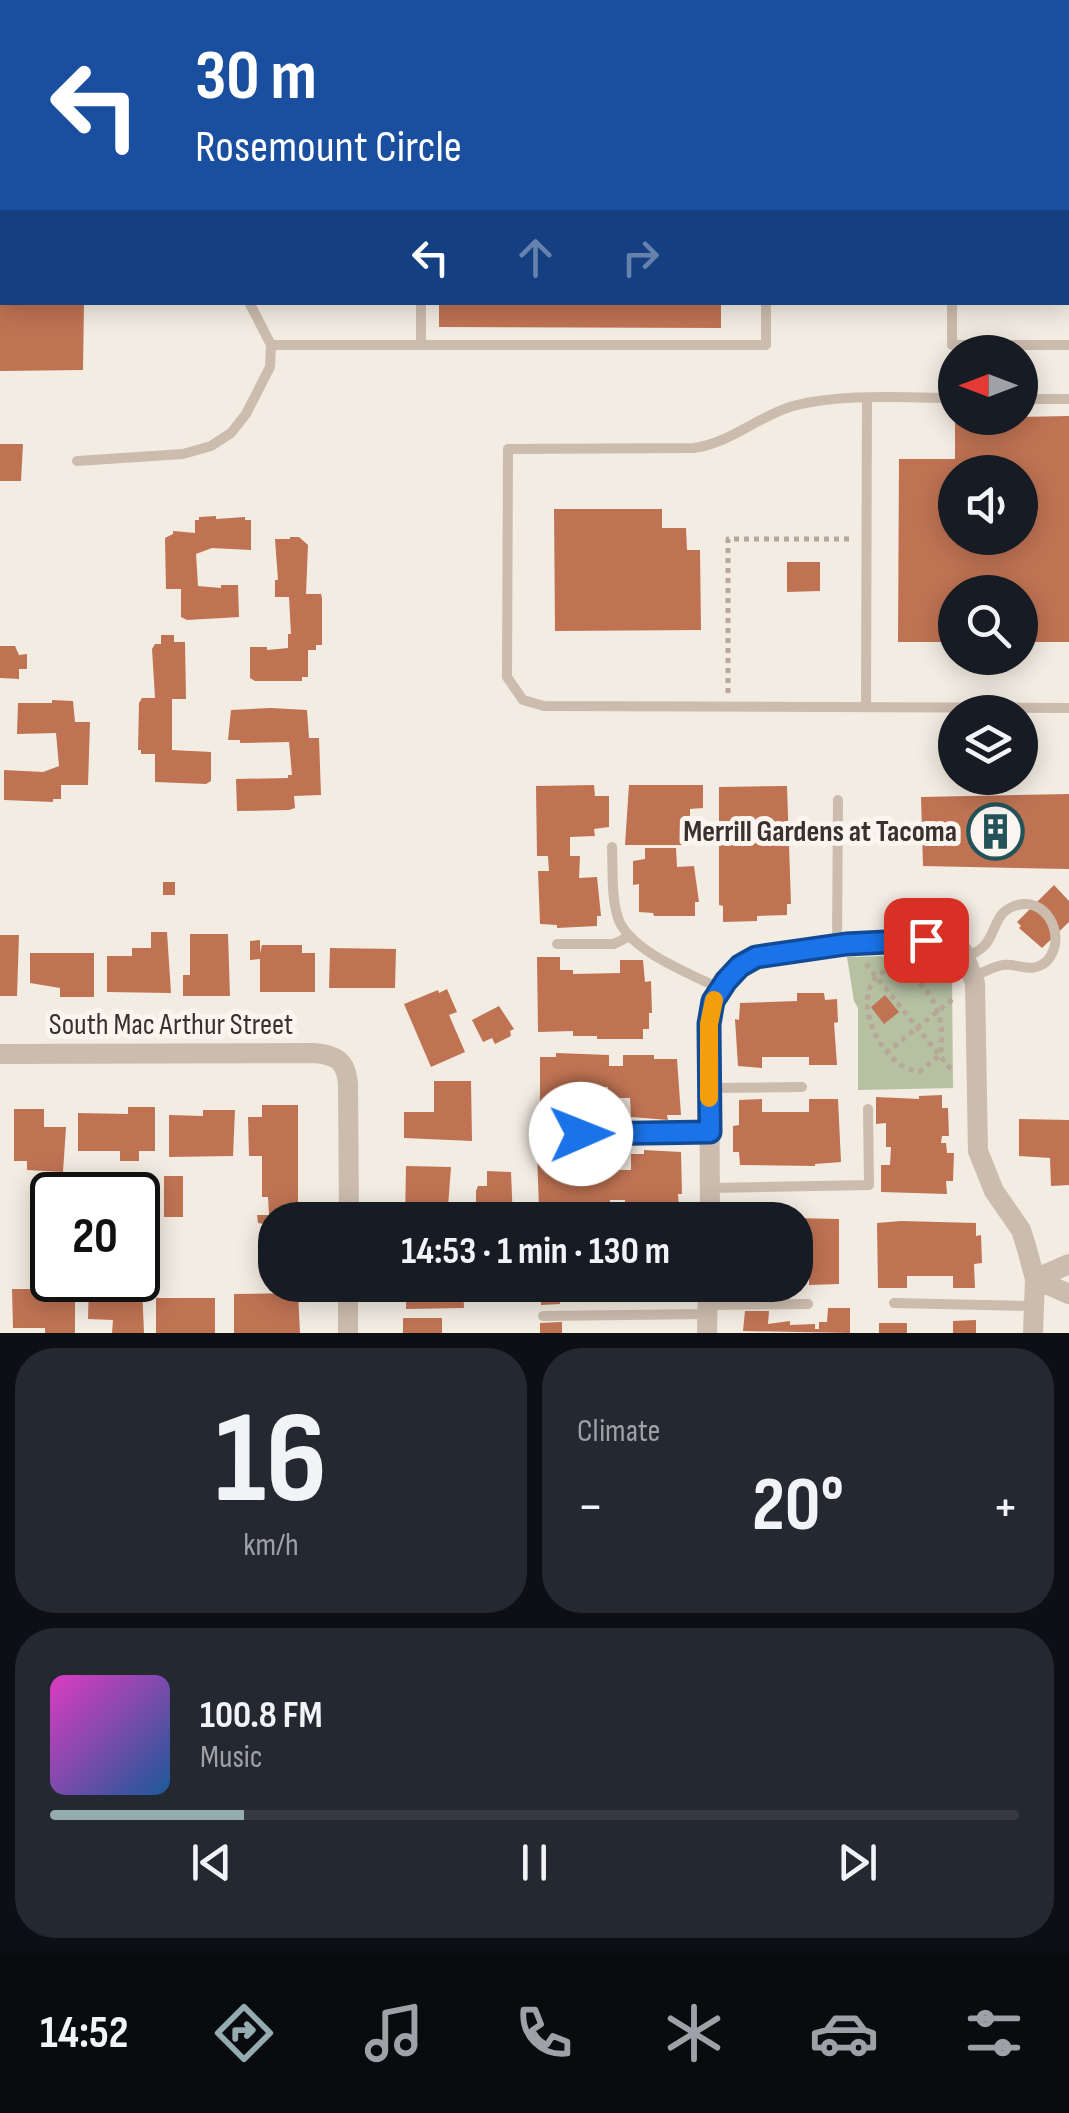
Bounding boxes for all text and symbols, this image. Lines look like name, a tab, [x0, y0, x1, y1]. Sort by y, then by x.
text: 30 m	[195, 35, 317, 119]
icon: left	[30, 40, 160, 170]
text: Rosemount Circle	[195, 120, 462, 175]
icon: left	[403, 230, 458, 285]
icon: ahead	[508, 230, 563, 285]
icon: right	[613, 230, 668, 285]
north arrow	[938, 335, 1038, 435]
map controls	[938, 335, 1038, 795]
button: sound	[938, 455, 1038, 555]
button: search	[938, 575, 1038, 675]
button: layers	[938, 695, 1038, 795]
building icon: Merrill Gardens at Tacoma	[966, 801, 1026, 861]
place label: Merrill Gardens at Tacoma	[683, 814, 957, 850]
pin	[884, 898, 969, 983]
icon: arrive	[899, 913, 954, 968]
street label: South Mac Arthur Street	[49, 1007, 293, 1043]
position arrow	[529, 1082, 633, 1186]
speed limit sign: 20	[30, 1172, 160, 1302]
text: 14:53 · 1 min · 130 m	[401, 1229, 670, 1274]
text: 16	[215, 1383, 327, 1539]
text: Climate	[577, 1412, 660, 1451]
text: 20°	[752, 1461, 844, 1552]
text: −	[577, 1474, 604, 1541]
text: +	[992, 1474, 1019, 1541]
text: km/h	[243, 1526, 299, 1565]
text: 100.8 FM	[200, 1693, 323, 1738]
text: Music	[200, 1738, 263, 1777]
icon: previous	[184, 1835, 239, 1890]
icon: pause	[507, 1835, 562, 1890]
icon: next	[830, 1835, 885, 1890]
icon: directions	[209, 1998, 279, 2068]
icon: music	[359, 1998, 429, 2068]
icon: phone	[509, 1998, 579, 2068]
icon: climate	[659, 1998, 729, 2068]
icon: car	[809, 1998, 879, 2068]
icon: filters	[959, 1998, 1029, 2068]
text: 14:52	[40, 2006, 128, 2061]

